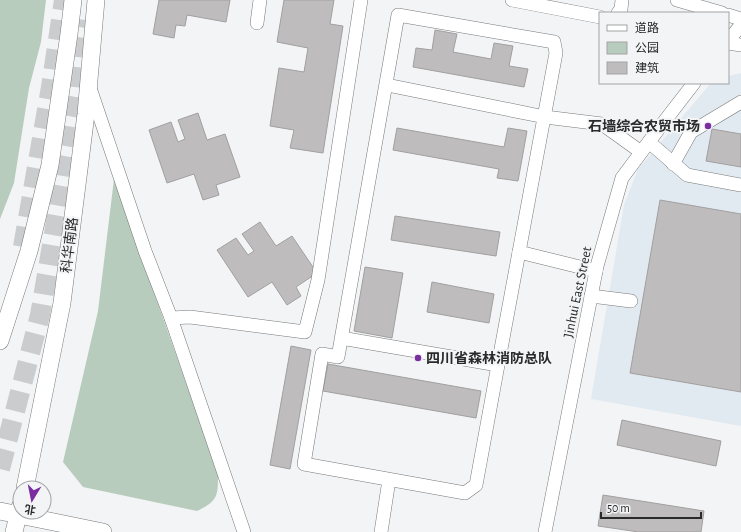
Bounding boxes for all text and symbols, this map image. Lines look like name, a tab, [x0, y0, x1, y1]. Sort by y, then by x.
legend	[599, 12, 729, 84]
text: 道路	[635, 21, 659, 34]
text: 公园	[635, 42, 659, 54]
text: 建筑	[635, 61, 659, 74]
place label: 石墙综合农贸市场	[588, 118, 700, 134]
marker: 石墙综合农贸市场	[703, 121, 713, 131]
street label: 科华南路	[58, 216, 80, 274]
street label: Jinhui East Street	[561, 245, 595, 339]
place label: 四川省森林消防总队	[426, 351, 552, 366]
marker: 四川省森林消防总队	[413, 353, 423, 363]
north arrow	[12, 480, 52, 520]
scale bar	[601, 494, 701, 520]
text: 50 m	[607, 502, 630, 514]
text: 北	[24, 503, 37, 516]

